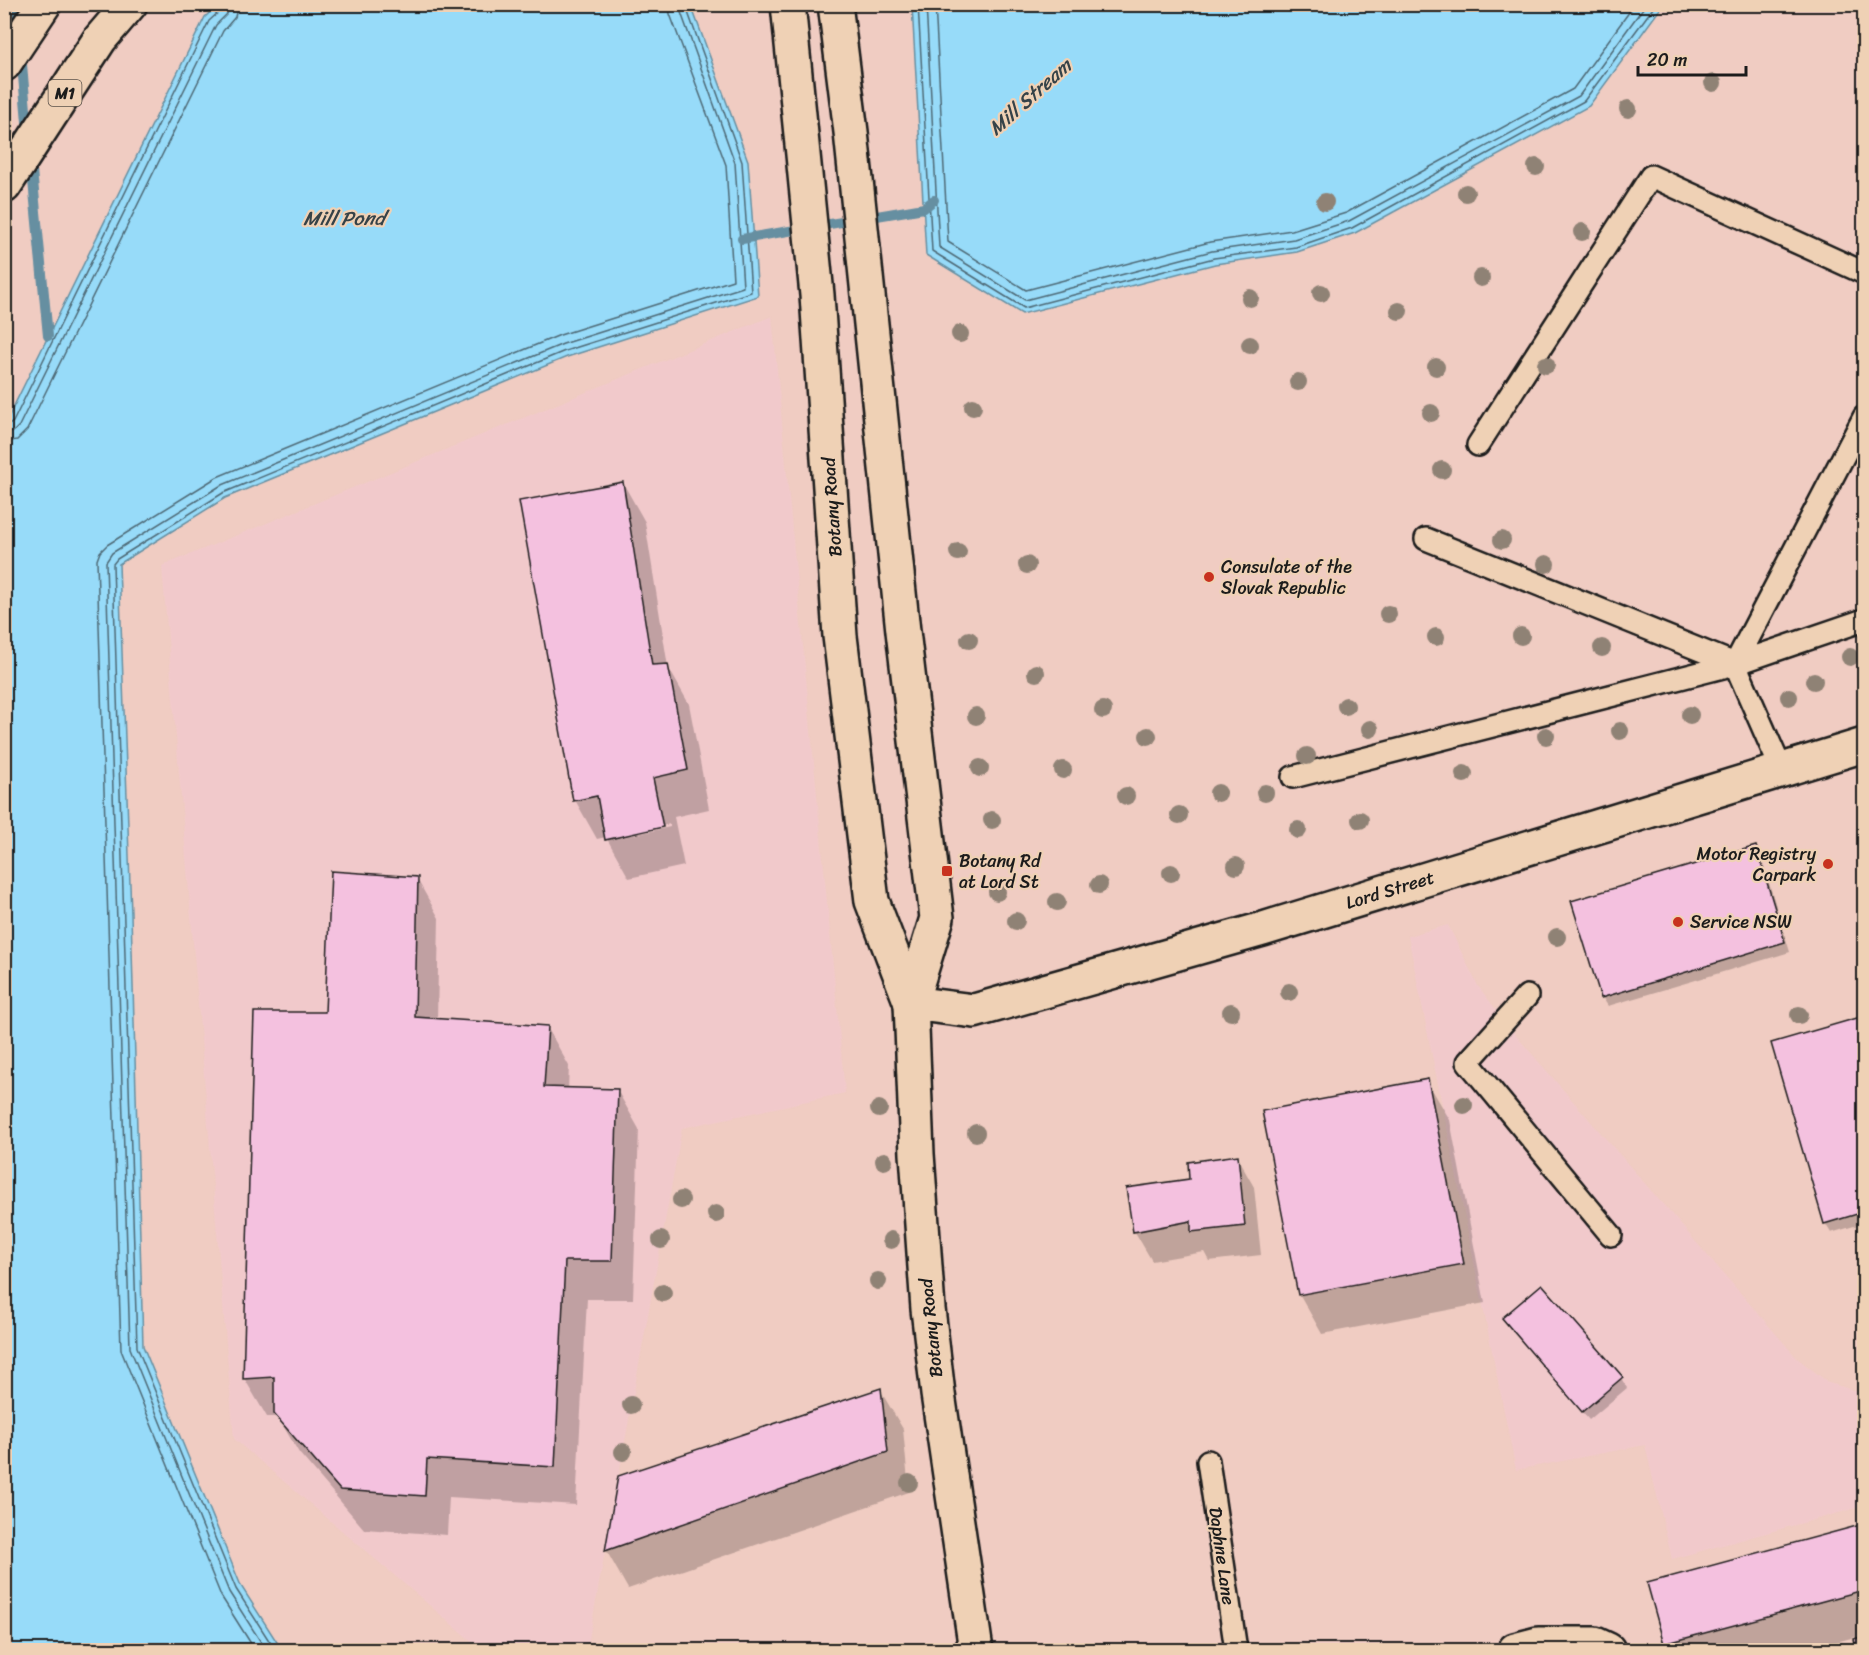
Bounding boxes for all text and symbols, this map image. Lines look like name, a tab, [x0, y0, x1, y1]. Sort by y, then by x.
scale bar	[1638, 39, 1746, 77]
text: 20 m	[1647, 44, 1687, 76]
water label: Mill Stream	[980, 48, 1081, 144]
road number: M1	[48, 80, 82, 106]
water label: Mill Pond	[303, 201, 390, 236]
street label: Botany Road	[812, 455, 851, 558]
place label: Consulate of the Slovak Republic	[1221, 551, 1352, 604]
marker: Consulate of the Slovak Republic	[1202, 570, 1216, 584]
place label: Motor Registry Carpark	[1697, 838, 1817, 891]
place label: Botany Rd at Lord St	[959, 845, 1042, 898]
marker: Motor Registry Carpark	[1821, 857, 1835, 871]
street label: Lord Street	[1342, 861, 1438, 919]
marker: Botany Rd at Lord St	[940, 864, 954, 878]
place label: Service NSW	[1690, 906, 1792, 938]
marker: Service NSW	[1671, 915, 1685, 929]
street label: Botany Road	[910, 1275, 952, 1379]
street label: Daphne Lane	[1199, 1505, 1245, 1607]

